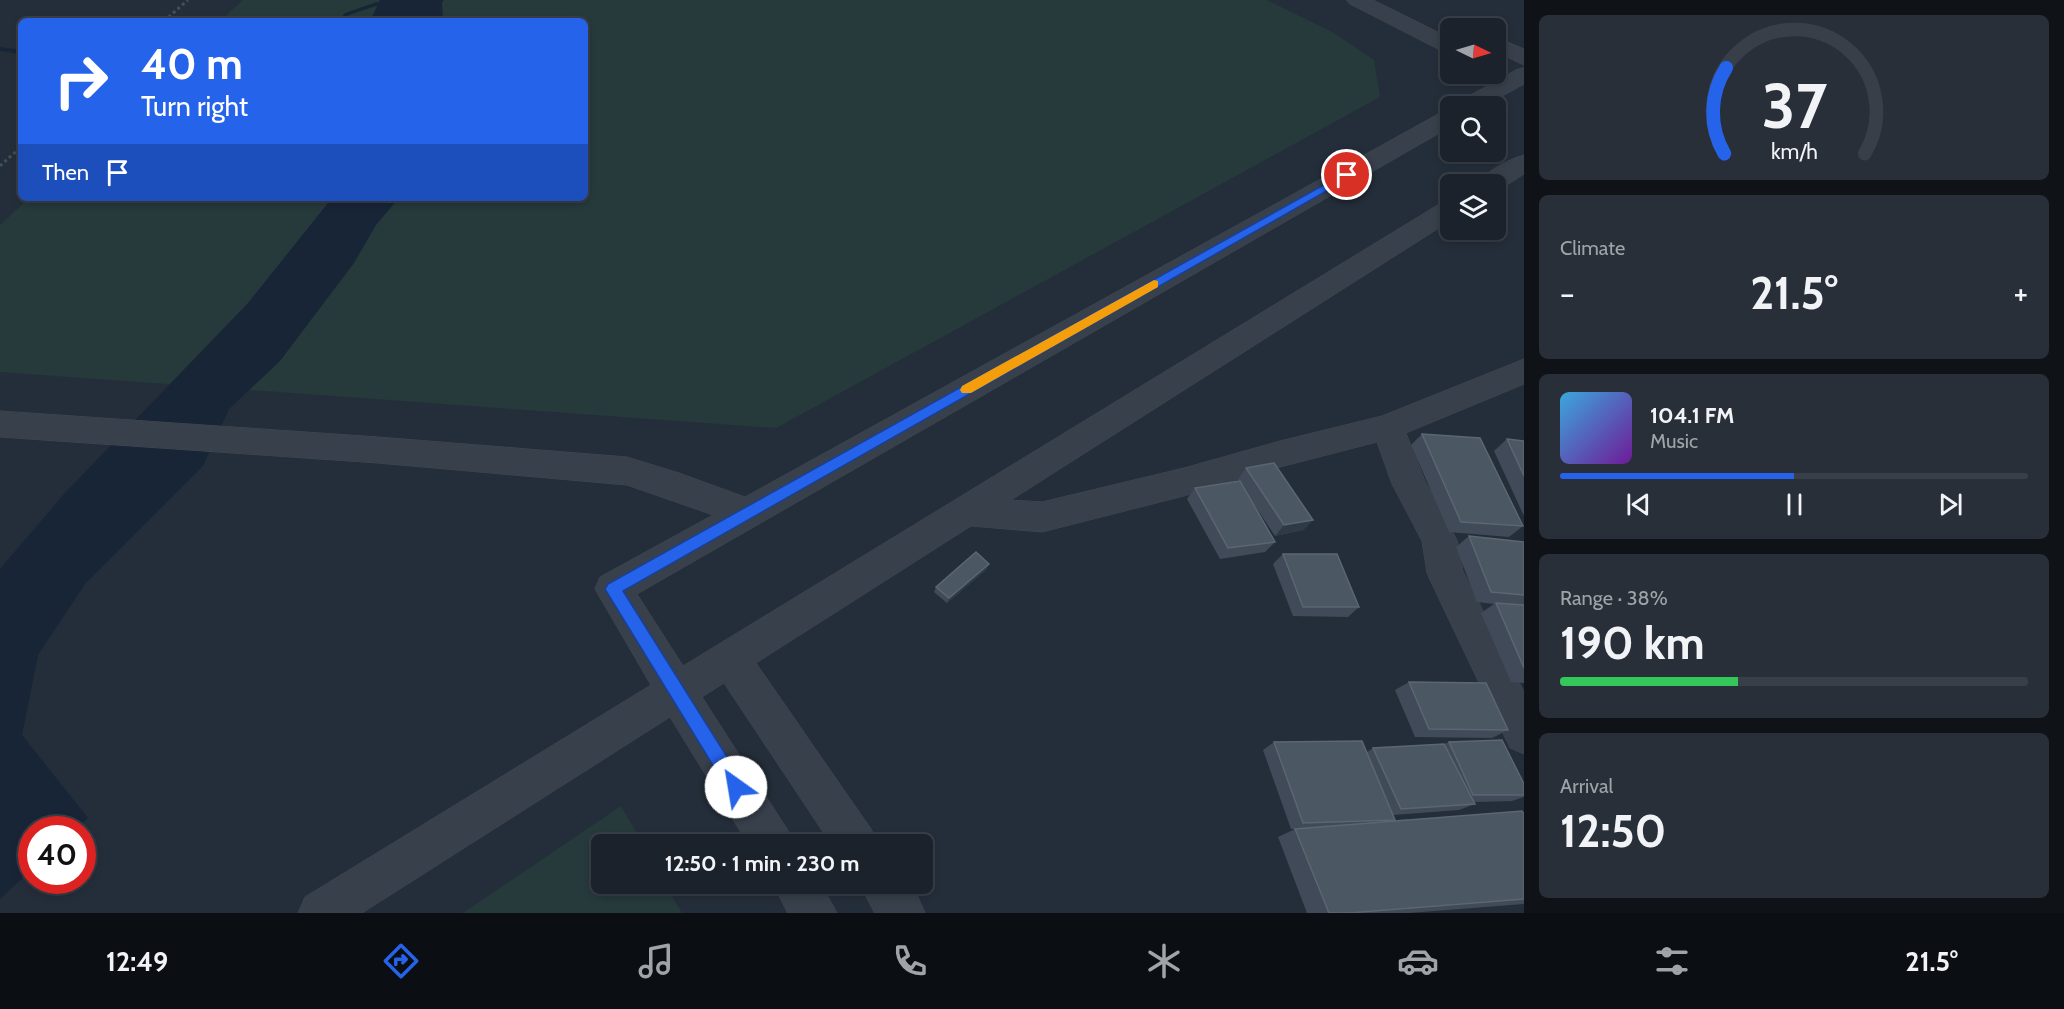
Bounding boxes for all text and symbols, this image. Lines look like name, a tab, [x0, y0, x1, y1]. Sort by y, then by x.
north arrow	[1440, 18, 1506, 84]
map controls	[1440, 18, 1506, 240]
text: 40 m	[141, 38, 243, 90]
icon: right	[42, 42, 120, 120]
text: 37	[1761, 68, 1827, 144]
text: Turn right	[141, 90, 248, 123]
button: search	[1440, 96, 1506, 162]
text: km/h	[1771, 139, 1817, 165]
pin	[1321, 149, 1372, 200]
icon: arrive	[101, 156, 134, 189]
icon: arrive	[1330, 158, 1363, 191]
text: Then	[42, 159, 89, 186]
button: layers	[1440, 174, 1506, 240]
text: Climate	[1560, 236, 1625, 260]
text: 21.5°	[1750, 266, 1838, 320]
text: −	[1560, 273, 1575, 313]
text: +	[2013, 273, 2028, 313]
text: 104.1 FM	[1650, 402, 1734, 429]
text: Music	[1650, 429, 1698, 453]
icon: previous	[1622, 488, 1655, 521]
icon: pause	[1778, 488, 1811, 521]
icon: next	[1934, 488, 1967, 521]
text: Range · 38%	[1560, 586, 1668, 610]
text: 190 km	[1560, 616, 1705, 670]
position arrow	[704, 755, 768, 819]
text: Arrival	[1560, 774, 1613, 798]
text: 12:50	[1560, 804, 1666, 858]
speed limit sign: 40	[18, 816, 96, 894]
text: 12:50 · 1 min · 230 m	[665, 850, 859, 877]
icon: directions	[380, 940, 422, 982]
icon: music	[635, 940, 677, 982]
icon: phone	[889, 940, 931, 982]
icon: climate	[1143, 940, 1185, 982]
icon: car	[1397, 940, 1439, 982]
icon: filters	[1651, 940, 1693, 982]
text: 12:49	[106, 945, 168, 978]
text: 21.5°	[1905, 945, 1958, 978]

